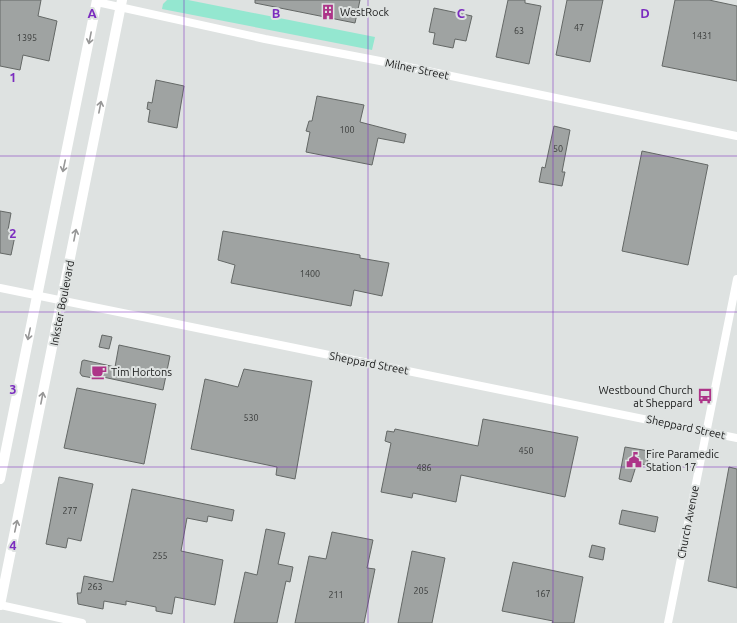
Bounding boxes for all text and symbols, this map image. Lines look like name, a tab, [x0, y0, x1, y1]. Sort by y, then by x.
building icon: WestRock	[319, 3, 337, 21]
text: A	[87, 6, 97, 20]
text: B	[272, 6, 281, 20]
place label: WestRock	[340, 6, 390, 18]
text: C	[457, 6, 466, 20]
text: D	[640, 6, 650, 20]
house number: 47	[574, 23, 584, 33]
house number: 63	[514, 26, 524, 36]
one-way arrow	[85, 31, 93, 44]
house number: 1431	[692, 31, 712, 41]
house number: 1395	[17, 33, 37, 43]
street label: Milner Street	[384, 56, 451, 82]
text: 1	[9, 70, 17, 84]
one-way arrow	[97, 101, 105, 114]
house number: 100	[339, 125, 355, 135]
house number: 50	[553, 144, 563, 154]
one-way arrow	[59, 159, 67, 172]
text: 2	[9, 226, 17, 240]
one-way arrow	[71, 229, 79, 242]
street label: Inkster Boulevard	[48, 259, 76, 347]
house number: 1400	[300, 269, 320, 279]
one-way arrow	[25, 327, 33, 340]
street label: Sheppard Street	[328, 349, 410, 377]
cafe icon: Tim Hortons	[90, 363, 108, 381]
place label: Tim Hortons	[111, 366, 172, 378]
text: 3	[9, 382, 17, 396]
place label: Westbound Church at Sheppard	[599, 384, 693, 409]
bus stop icon: Westbound Church at Sheppard	[696, 387, 714, 405]
one-way arrow	[39, 392, 47, 405]
house number: 530	[243, 413, 259, 423]
street label: Sheppard Street	[645, 413, 727, 441]
house number: 450	[518, 446, 534, 456]
place label: Fire Paramedic Station 17	[646, 448, 719, 473]
public building icon: Fire Paramedic Station 17	[625, 451, 643, 469]
house number: 486	[416, 463, 432, 473]
street label: Church Avenue	[675, 484, 701, 560]
house number: 277	[62, 506, 78, 516]
one-way arrow	[13, 519, 21, 532]
text: 4	[9, 538, 17, 552]
house number: 255	[152, 551, 168, 561]
house number: 263	[87, 582, 103, 592]
house number: 205	[413, 586, 429, 596]
house number: 167	[535, 589, 551, 599]
house number: 211	[328, 590, 344, 600]

